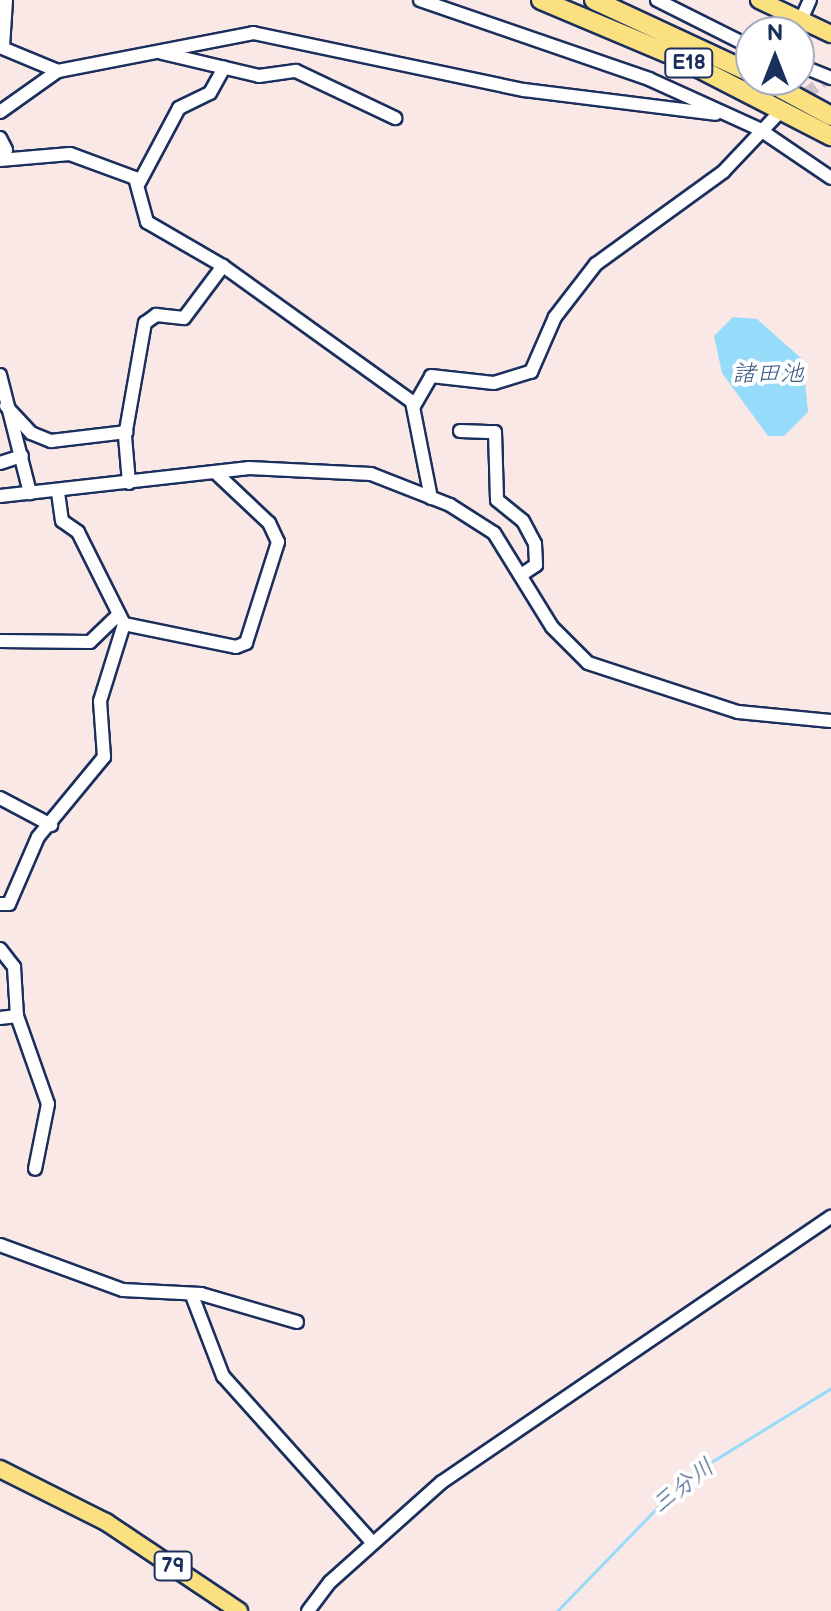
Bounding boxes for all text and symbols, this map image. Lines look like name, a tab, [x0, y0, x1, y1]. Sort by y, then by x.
north arrow	[735, 16, 815, 96]
text: N	[767, 20, 783, 47]
road number: E18	[663, 47, 715, 79]
water label: 諸田池	[732, 360, 804, 388]
water label: 三分川	[646, 1452, 720, 1520]
road number: 79	[153, 1550, 193, 1582]

